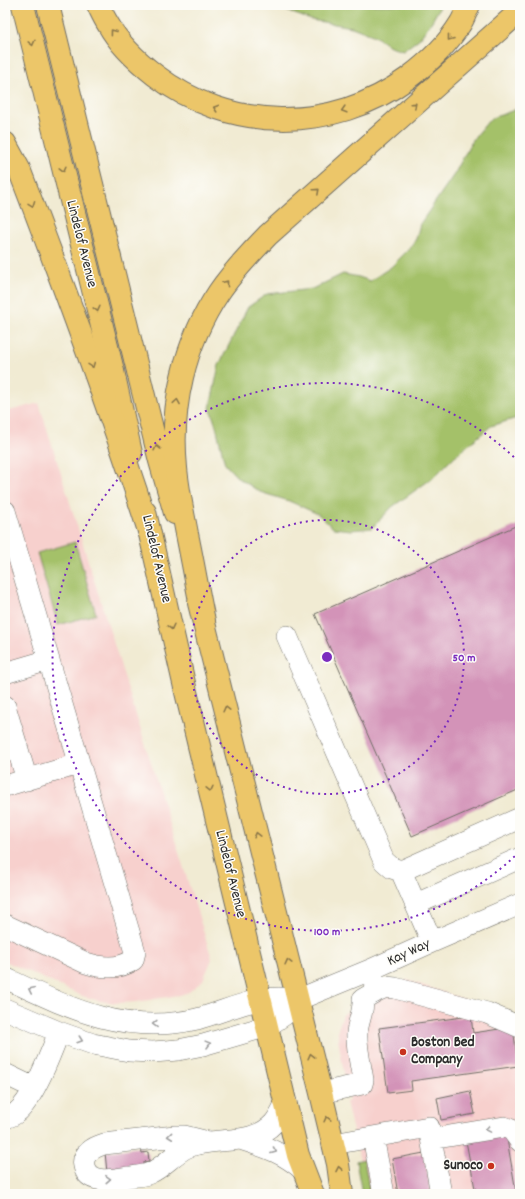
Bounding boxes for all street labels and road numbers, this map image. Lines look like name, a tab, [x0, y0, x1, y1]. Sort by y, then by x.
street label: Lindelof Avenue	[60, 198, 103, 290]
street label: Lindelof Avenue	[135, 513, 177, 605]
street label: Lindelof Avenue	[209, 828, 252, 920]
street label: Kay Way	[384, 933, 435, 973]

